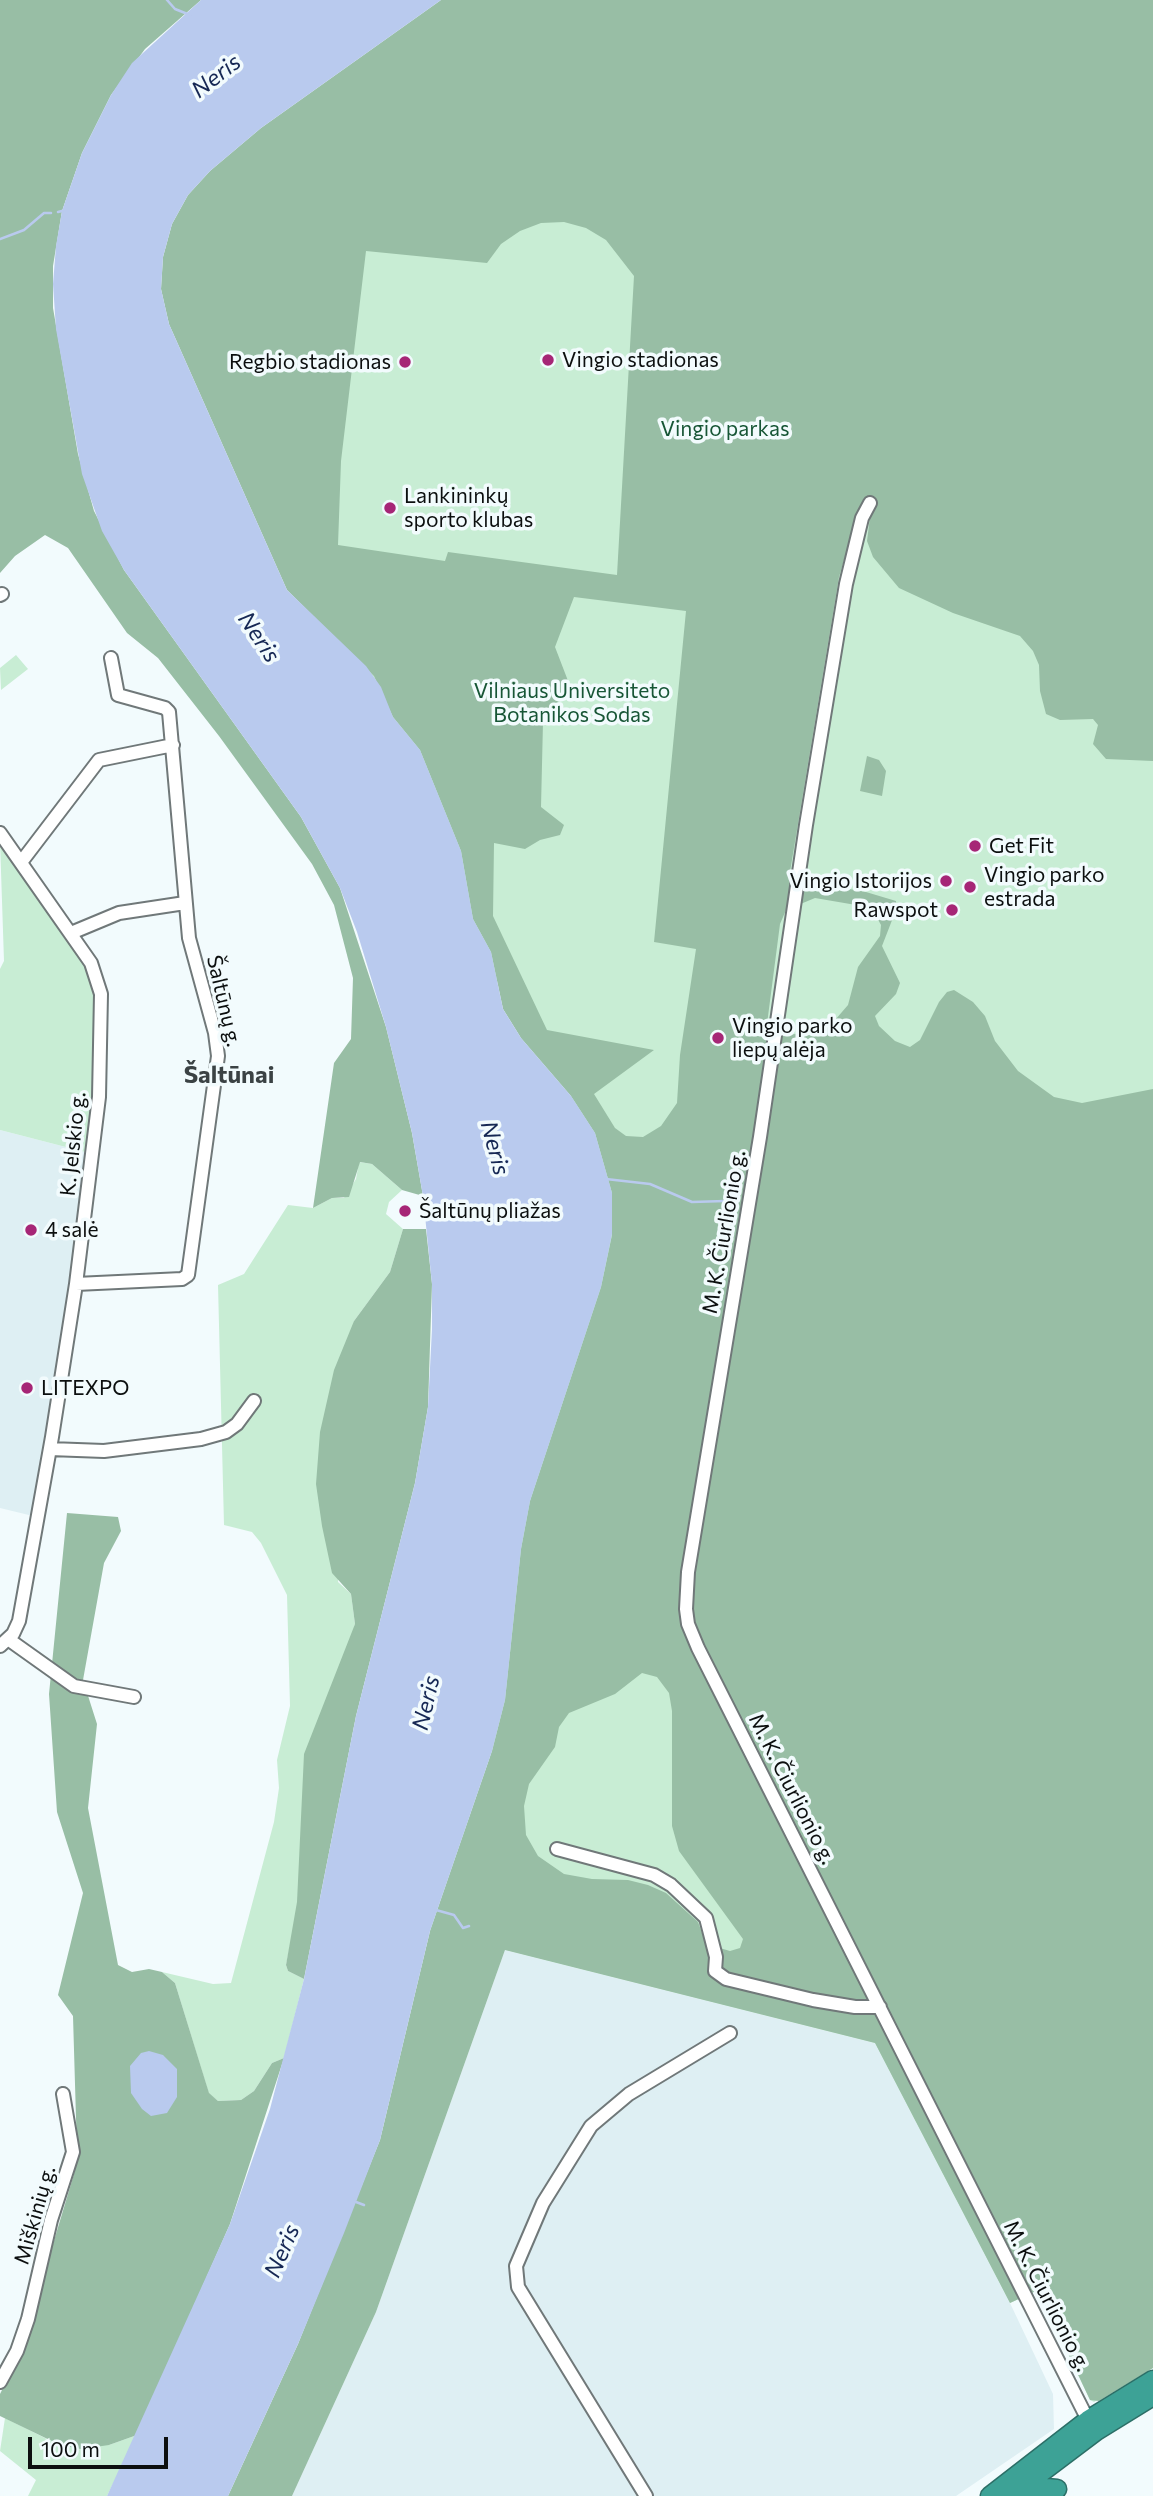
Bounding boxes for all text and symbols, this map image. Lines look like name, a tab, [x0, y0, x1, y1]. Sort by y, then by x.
water label: Neris	[186, 48, 246, 104]
place label: Vingio stadionas	[562, 347, 719, 373]
place label: Regbio stadionas	[229, 349, 391, 375]
marker: Vingio stadionas	[540, 352, 556, 368]
marker: Regbio stadionas	[397, 354, 413, 370]
park label: Vingio parkas	[661, 416, 789, 442]
place label: Lankininkų sporto klubas	[404, 483, 533, 533]
marker: Lankininkų sporto klubas	[382, 500, 398, 516]
water label: Neris	[232, 606, 286, 668]
park label: Vilniaus Universiteto Botanikos Sodas	[474, 678, 670, 728]
place label: Get Fit	[989, 833, 1054, 859]
marker: Get Fit	[967, 838, 983, 854]
place label: Vingio parko estrada	[984, 862, 1104, 912]
place label: Vingio Istorijos	[789, 868, 932, 894]
marker: Vingio Istorijos	[938, 873, 954, 889]
marker: Vingio parko estrada	[962, 879, 978, 895]
place label: Rawspot	[854, 897, 938, 923]
marker: Rawspot	[944, 902, 960, 918]
street label: Šaltūnų g.	[201, 953, 247, 1049]
place label: Vingio parko liepų alėja	[732, 1013, 852, 1063]
marker: Vingio parko liepų alėja	[710, 1030, 726, 1046]
district label: Šaltūnai	[184, 1061, 274, 1089]
street label: K. Jelskio g.	[55, 1091, 91, 1197]
water label: Neris	[475, 1118, 515, 1178]
street label: M. K. Čiurlionio g.	[697, 1148, 751, 1316]
place label: Šaltūnų pliažas	[419, 1198, 561, 1224]
marker: Šaltūnų pliažas	[397, 1203, 413, 1219]
place label: 4 salė	[45, 1217, 99, 1243]
marker: 4 salė	[23, 1222, 39, 1238]
place label: LITEXPO	[41, 1375, 129, 1401]
marker: LITEXPO	[19, 1380, 35, 1396]
water label: Neris	[406, 1673, 446, 1733]
street label: M. K. Čiurlionio g.	[743, 1709, 841, 1869]
street label: Miškinių g.	[9, 2163, 61, 2267]
street label: M. K. Čiurlionio g.	[998, 2216, 1096, 2376]
water label: Neris	[259, 2220, 305, 2282]
scale bar	[32, 2422, 172, 2466]
text: 100 m	[41, 2436, 100, 2461]

